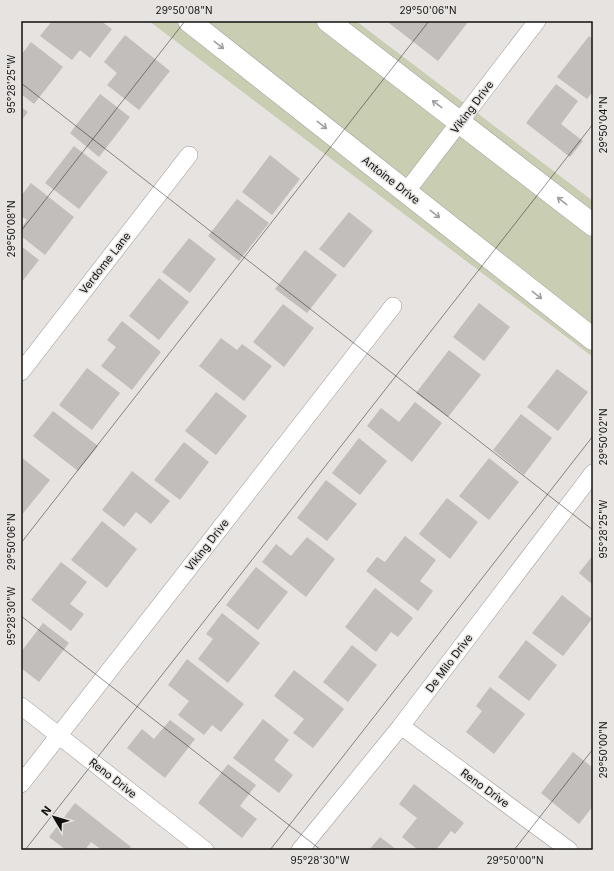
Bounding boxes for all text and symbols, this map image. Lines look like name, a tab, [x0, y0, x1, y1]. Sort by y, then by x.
text: 29°50'08"N	[156, 4, 212, 16]
text: 29°50'06"N	[400, 4, 456, 16]
one-way arrow	[214, 41, 225, 49]
text: 95°28'25"W	[5, 54, 17, 113]
street label: Viking Drive	[448, 78, 496, 136]
text: 29°50'04"N	[597, 96, 609, 154]
one-way arrow	[432, 100, 443, 109]
one-way arrow	[316, 121, 327, 130]
street label: Antoine Drive	[359, 153, 423, 207]
one-way arrow	[556, 197, 567, 206]
text: 29°50'08"N	[5, 201, 17, 257]
one-way arrow	[429, 210, 440, 219]
street label: Verdome Lane	[76, 229, 134, 297]
one-way arrow	[531, 290, 542, 299]
text: 29°50'02"N	[597, 409, 609, 465]
text: 95°28'25"W	[597, 499, 609, 558]
text: 29°50'06"N	[5, 514, 17, 570]
street label: Viking Drive	[182, 516, 232, 574]
text: 95°28'30"W	[5, 586, 17, 646]
street label: De Milo Drive	[422, 631, 476, 695]
text: 29°50'00"N	[597, 721, 609, 779]
street label: Reno Drive	[86, 755, 140, 801]
street label: Reno Drive	[458, 766, 512, 810]
north arrow	[34, 797, 74, 837]
text: N	[38, 803, 54, 818]
text: 95°28'30"W	[290, 854, 350, 866]
text: 29°50'00"N	[486, 854, 544, 866]

